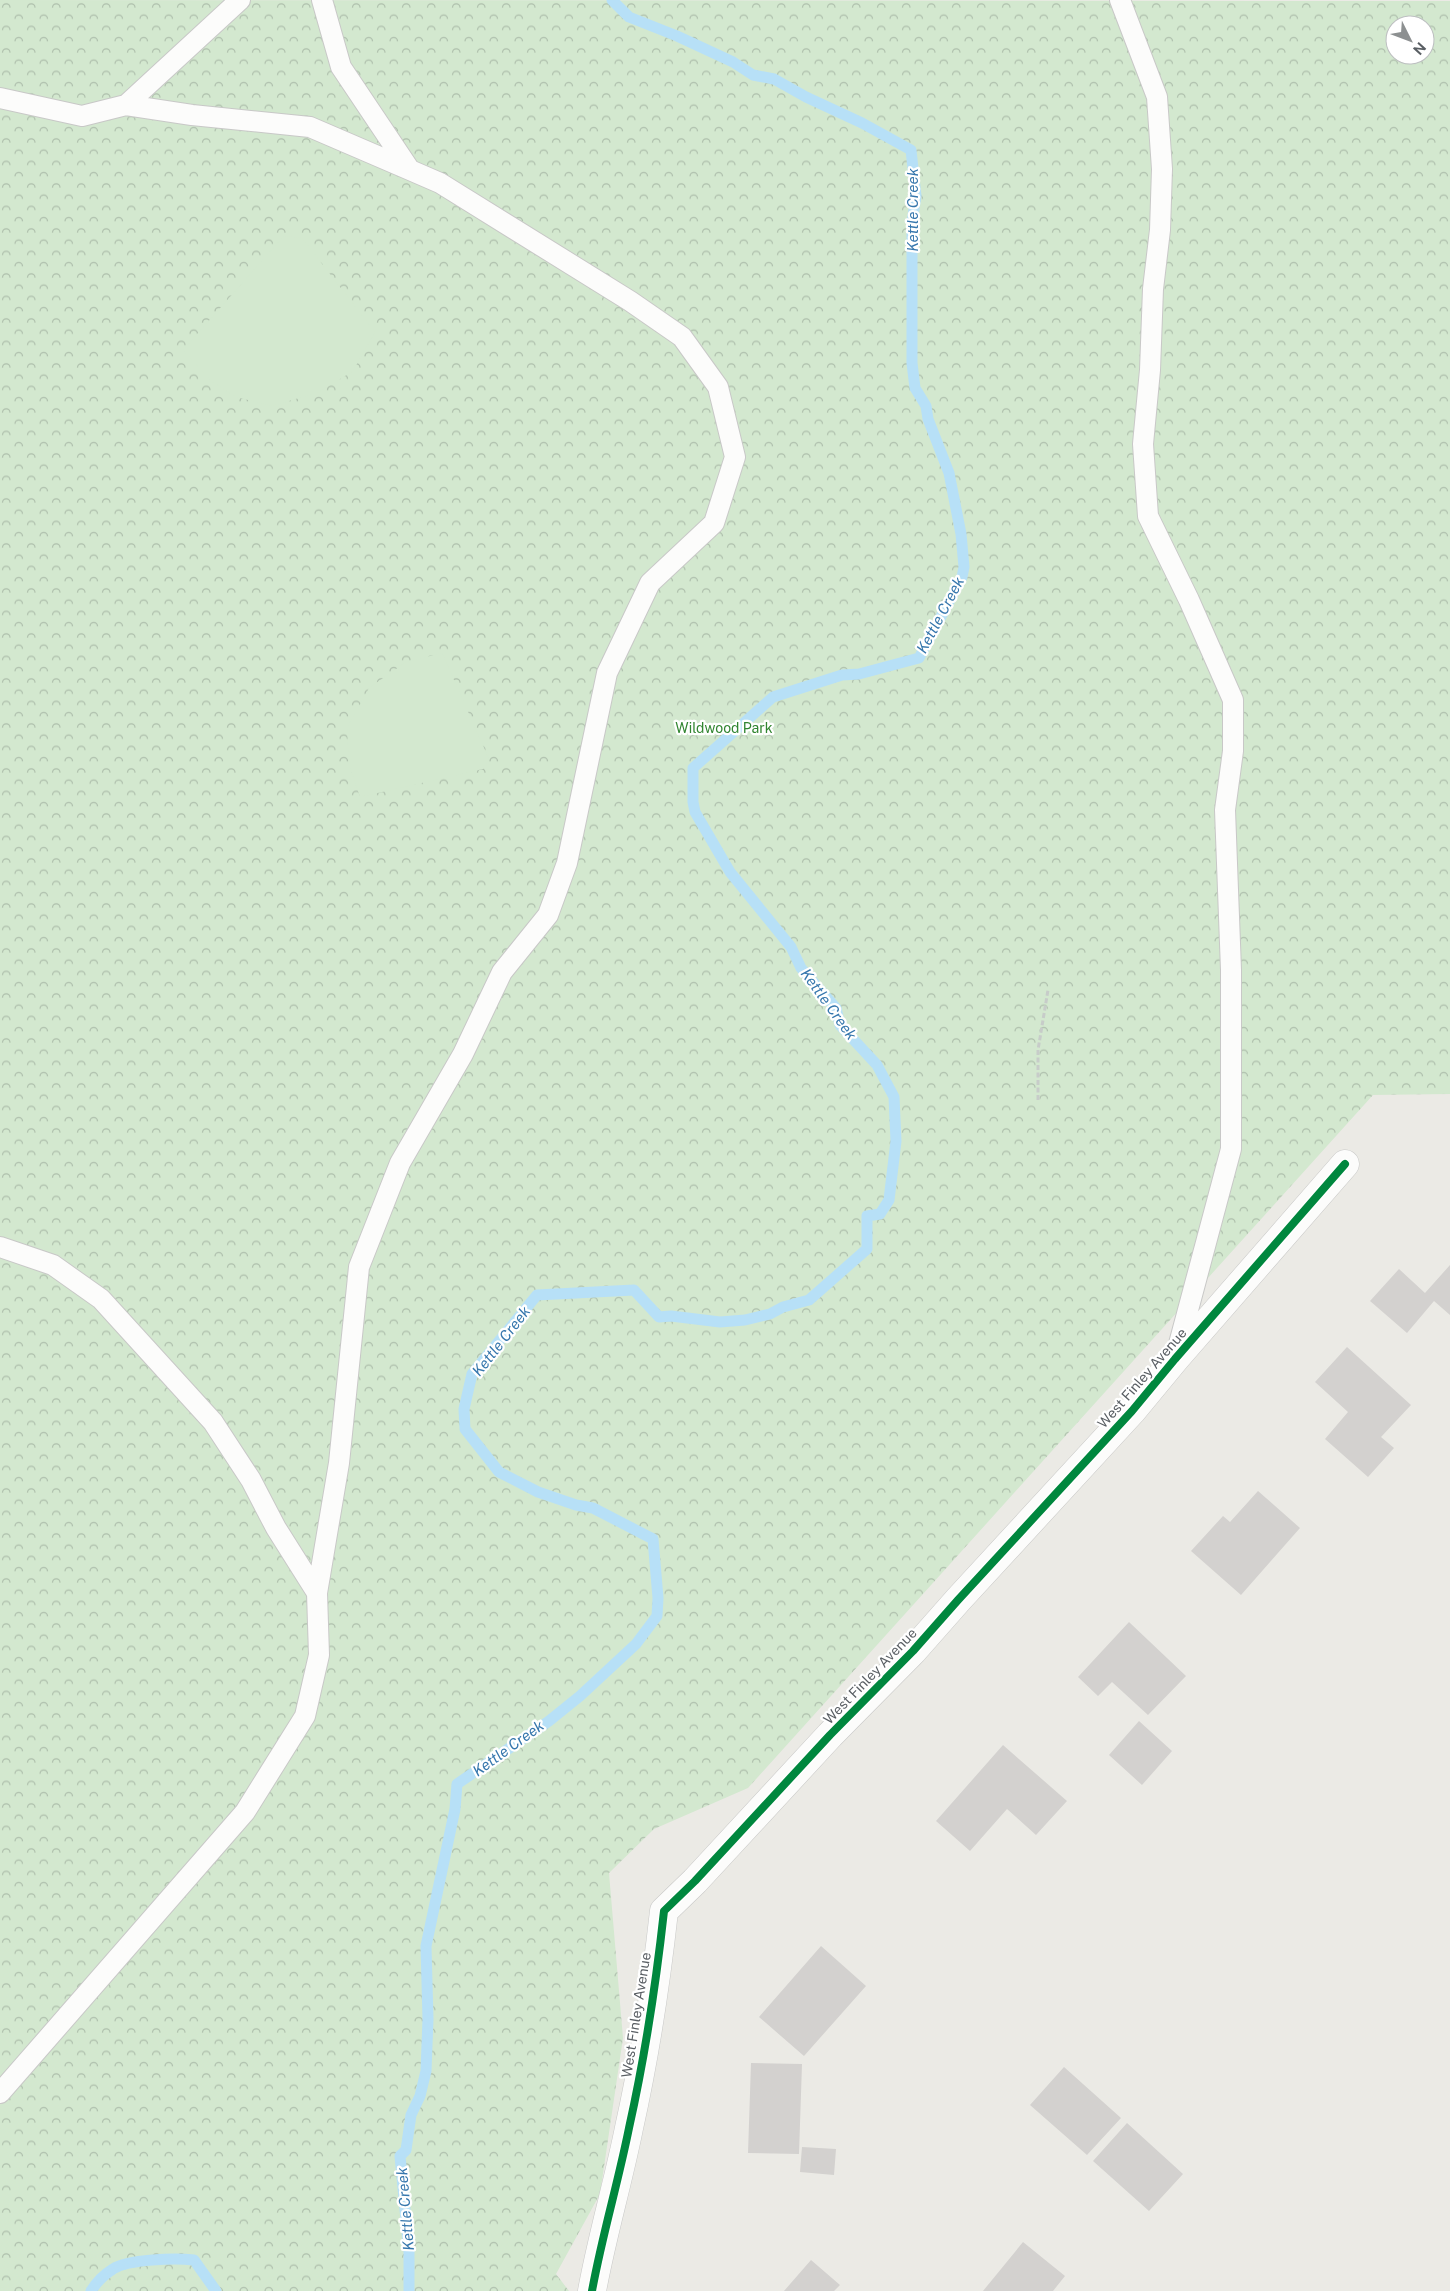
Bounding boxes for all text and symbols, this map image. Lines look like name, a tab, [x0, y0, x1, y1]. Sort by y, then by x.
north arrow	[1385, 15, 1435, 65]
text: N	[1410, 39, 1429, 58]
water label: Kettle Creek	[904, 167, 921, 252]
water label: Kettle Creek	[913, 573, 968, 656]
park label: Wildwood Park	[675, 720, 773, 736]
water label: Kettle Creek	[798, 965, 861, 1044]
water label: Kettle Creek	[469, 1302, 534, 1379]
street label: West Finley Avenue	[1094, 1325, 1190, 1431]
street label: West Finley Avenue	[820, 1625, 920, 1727]
water label: Kettle Creek	[469, 1716, 548, 1779]
street label: West Finley Avenue	[618, 1951, 654, 2079]
water label: Kettle Creek	[393, 2166, 417, 2251]

